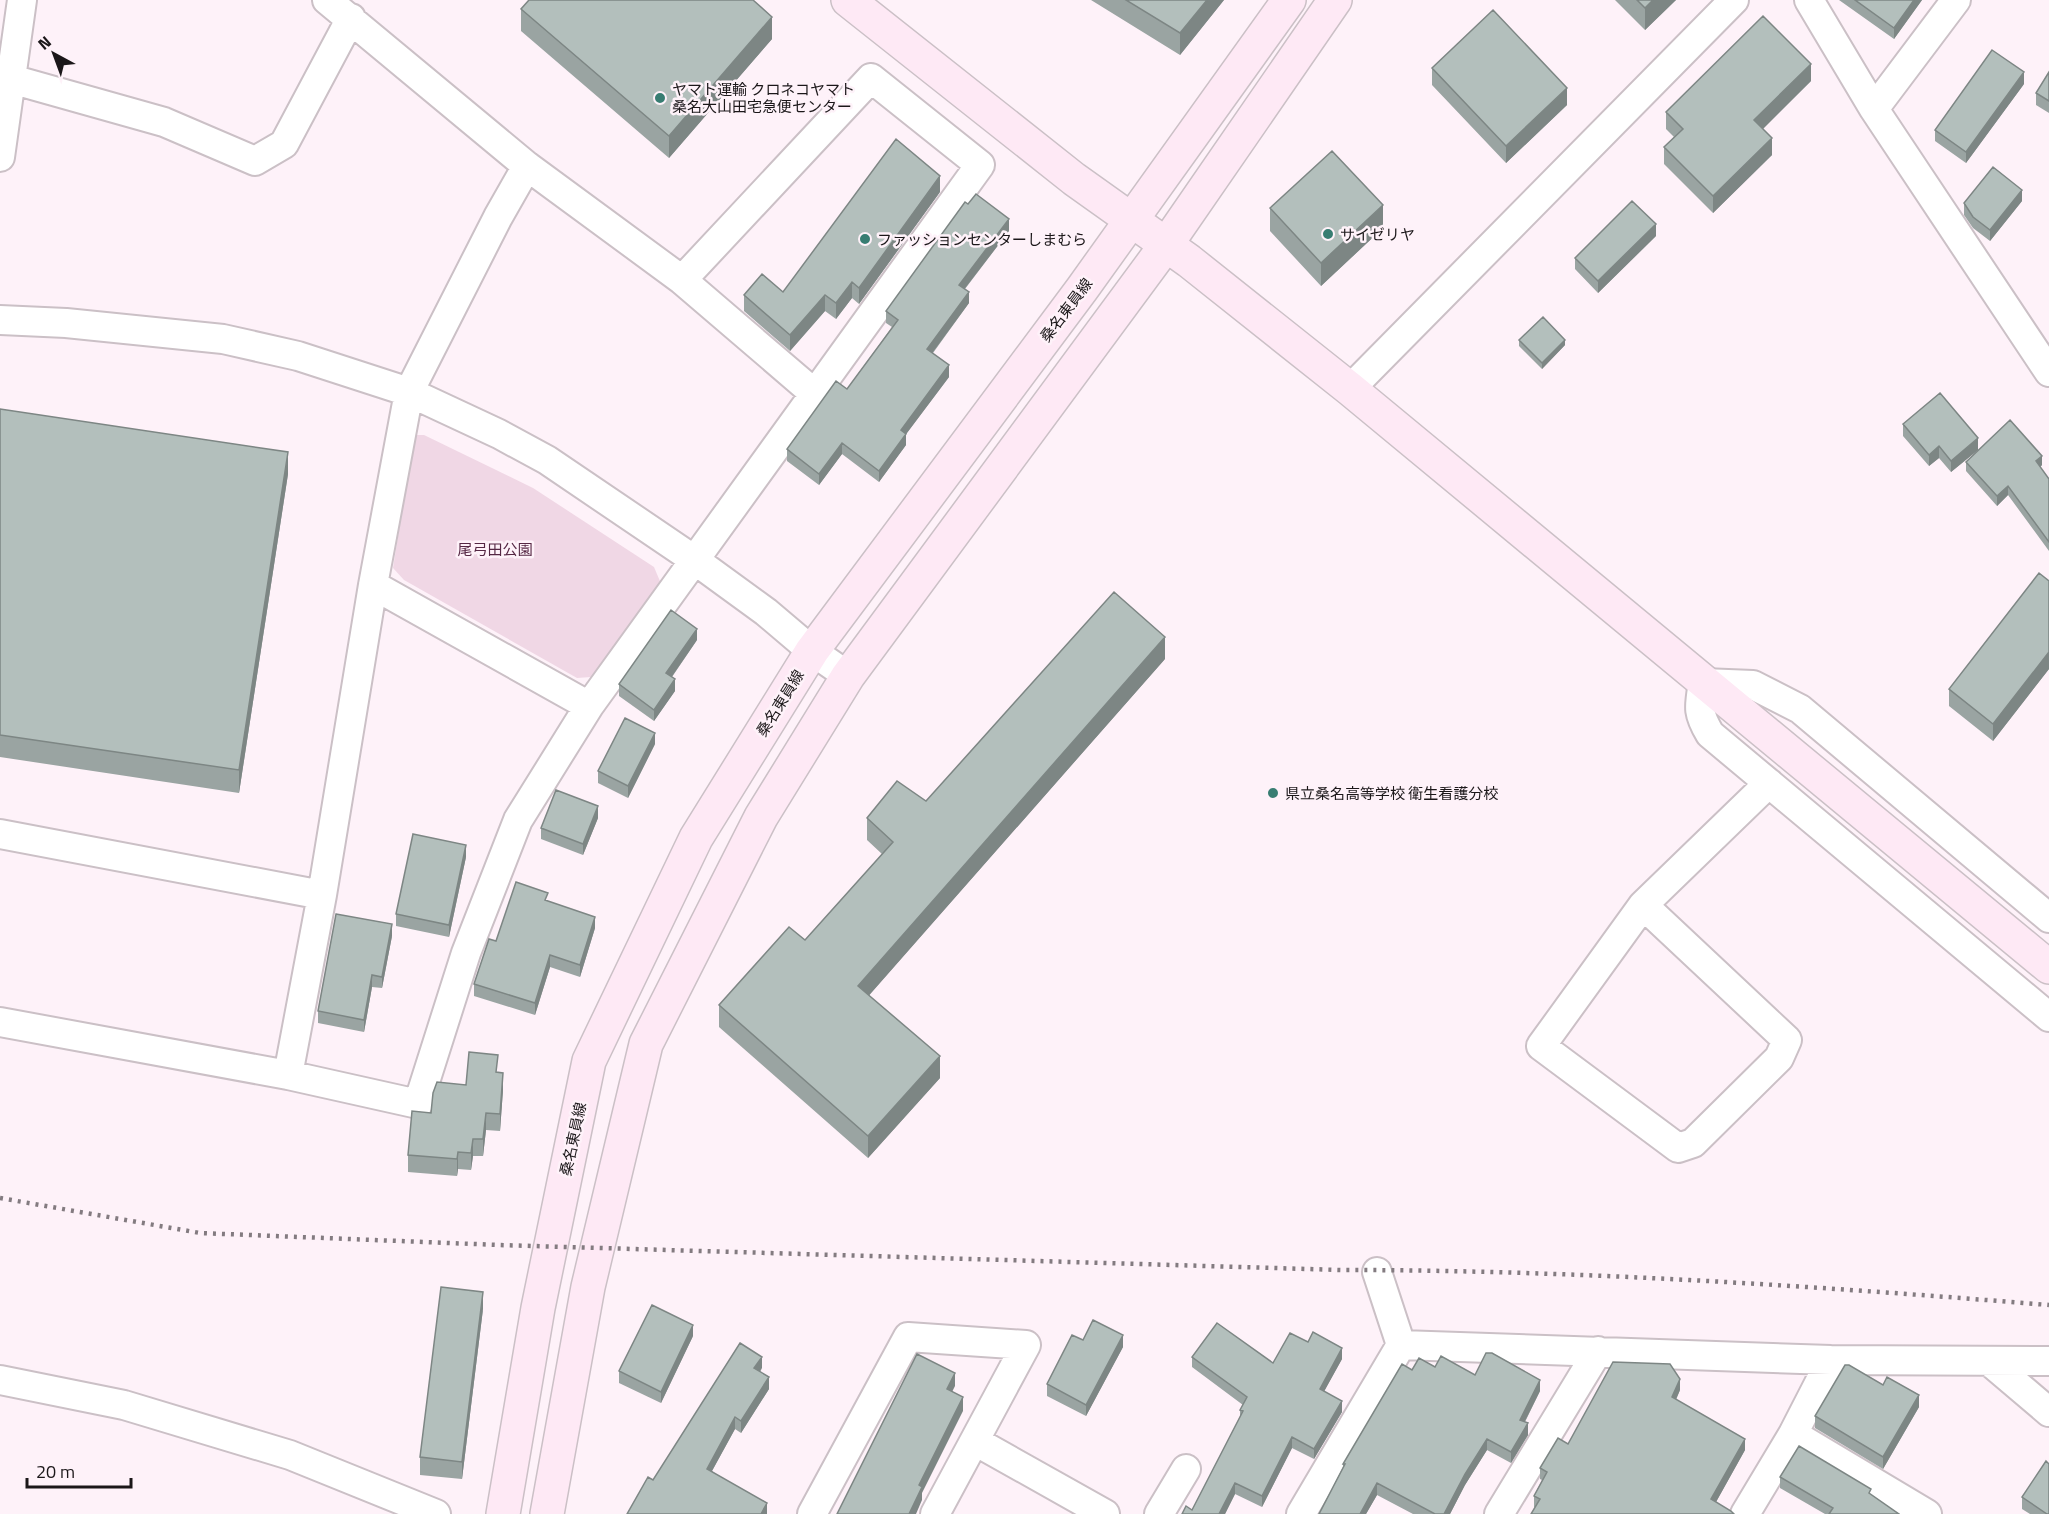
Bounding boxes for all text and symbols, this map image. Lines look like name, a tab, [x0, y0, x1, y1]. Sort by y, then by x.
north arrow	[24, 24, 84, 84]
text: N	[32, 30, 56, 55]
place label: ヤマト運輸 クロネコヤマト 桑名大山田宅急便センター	[672, 78, 855, 118]
marker: ヤマト運輸 クロネコヤマト 桑名大山田宅急便センター	[653, 91, 667, 105]
place label: サイゼリヤ	[1340, 223, 1415, 246]
marker: サイゼリヤ	[1321, 227, 1335, 241]
place label: ファッションセンターしまむら	[877, 228, 1087, 251]
marker: ファッションセンターしまむら	[858, 232, 872, 246]
street label: 桑名東員線	[1034, 273, 1098, 347]
park label: 尾弓田公園	[457, 538, 533, 561]
street label: 桑名東員線	[750, 665, 810, 741]
place label: 県立桑名高等学校 衛生看護分校	[1285, 782, 1498, 805]
marker: 県立桑名高等学校 衛生看護分校	[1266, 786, 1280, 800]
street label: 桑名東員線	[554, 1100, 592, 1178]
scale bar	[27, 1451, 130, 1489]
text: 20 m	[36, 1458, 75, 1485]

